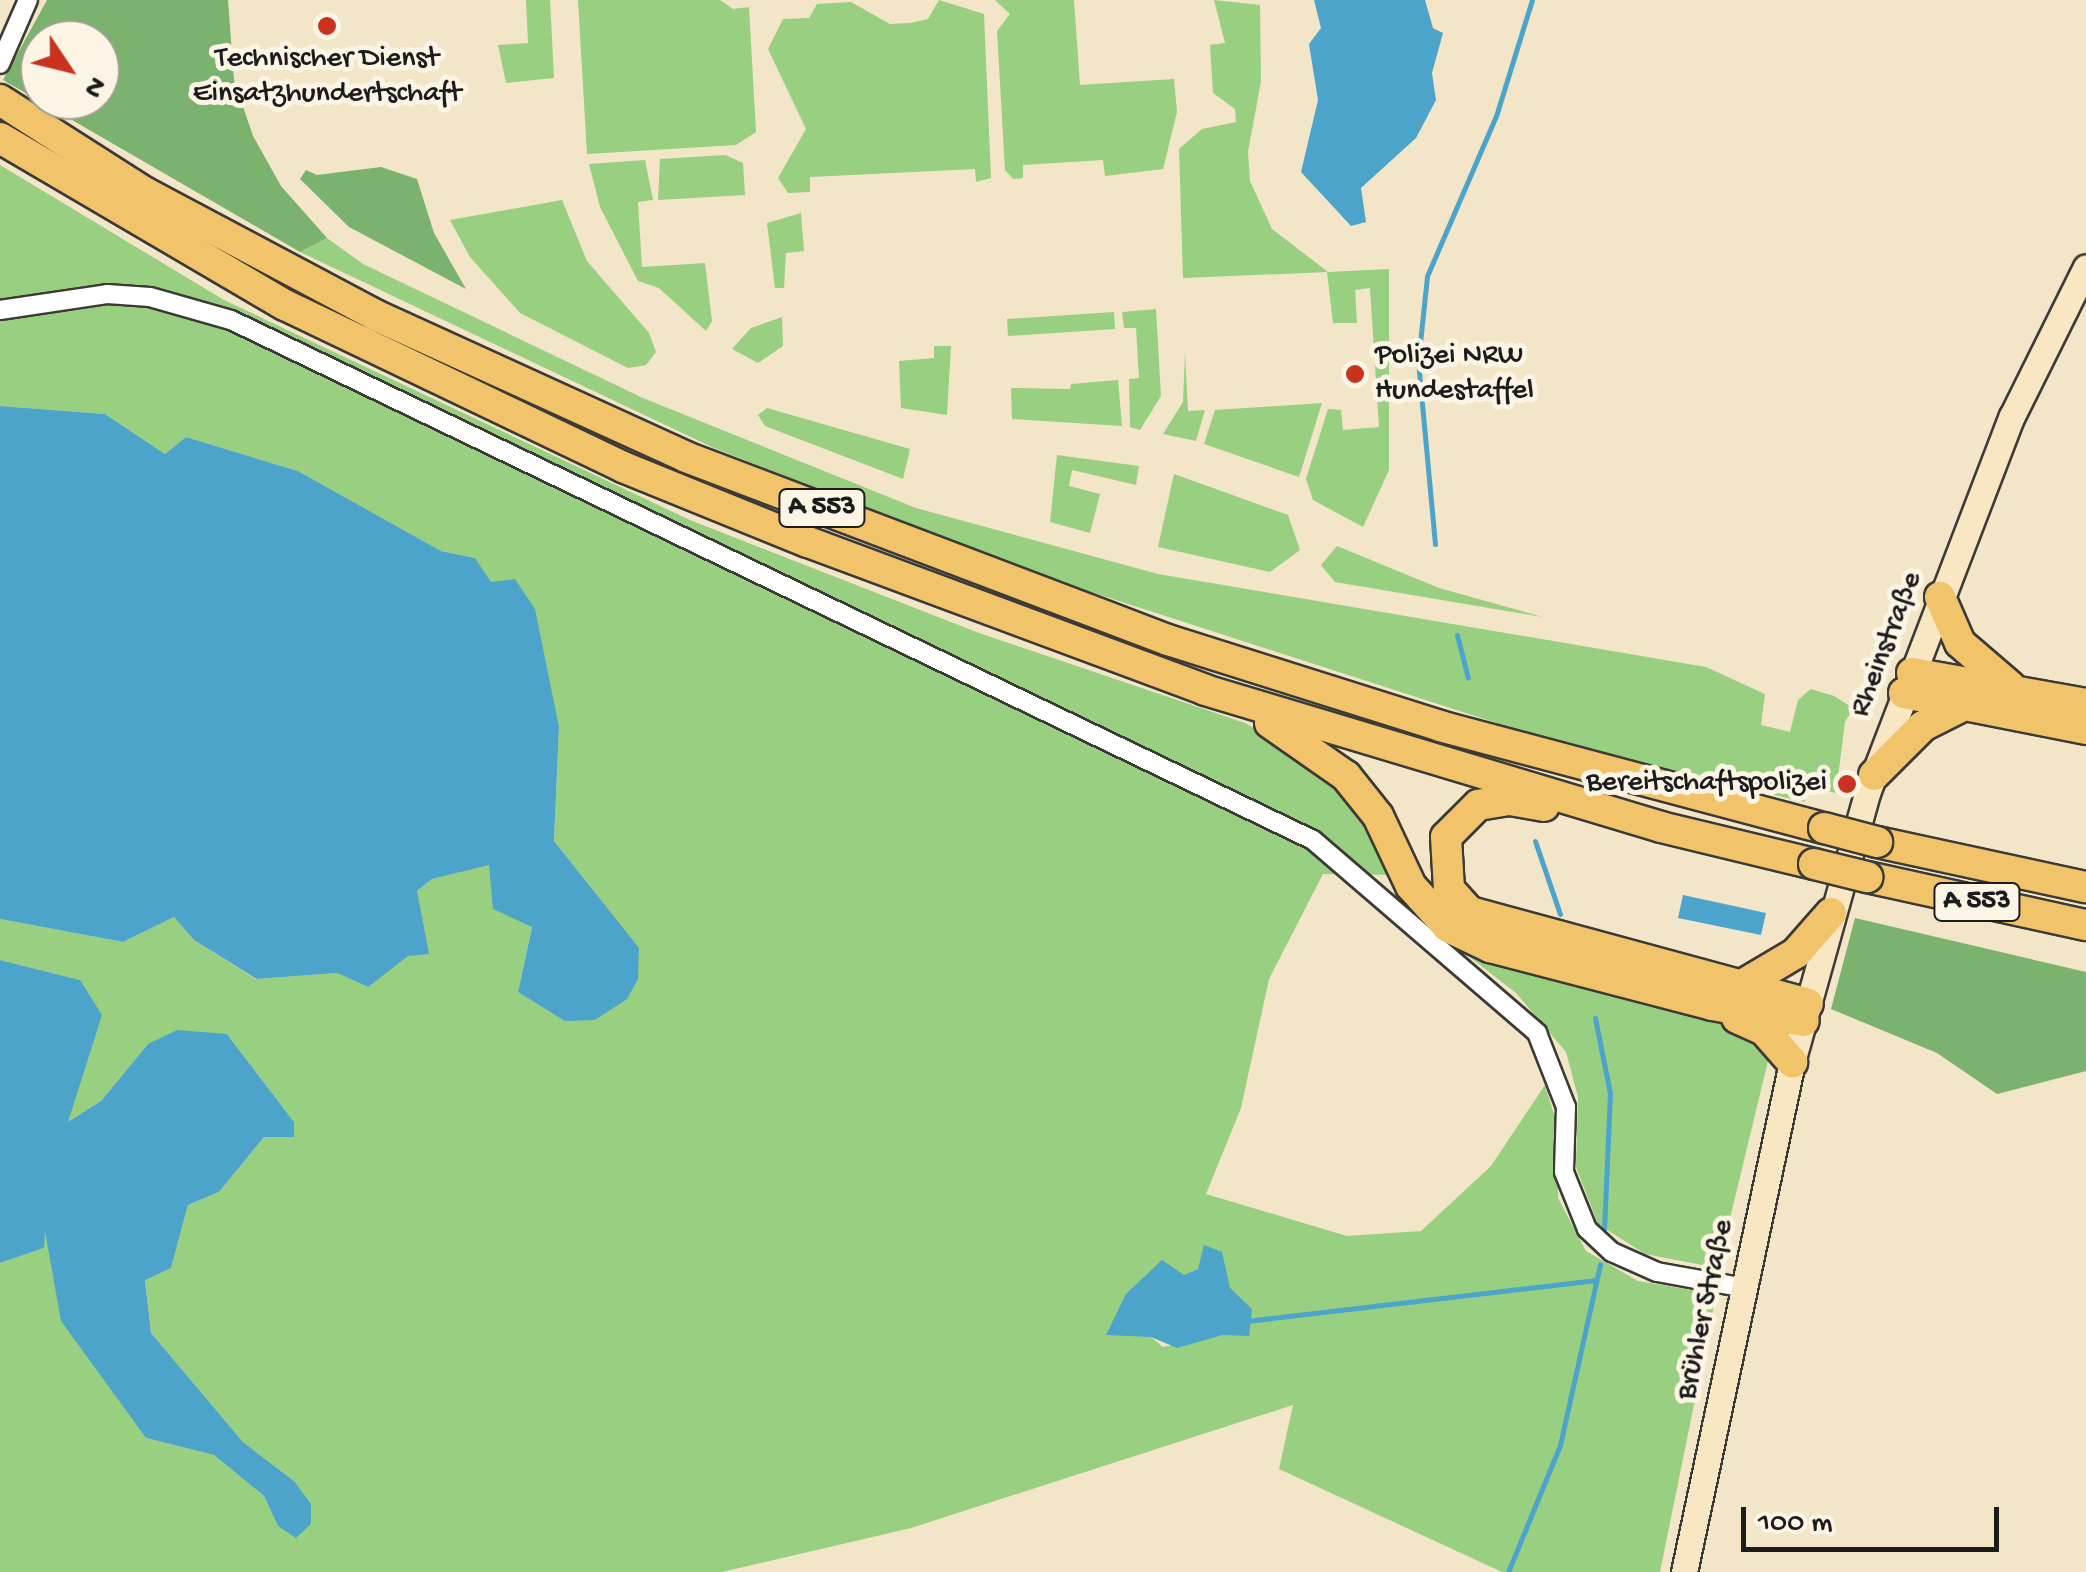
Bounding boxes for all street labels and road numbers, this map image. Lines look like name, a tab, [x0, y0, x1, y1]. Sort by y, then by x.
road number: A 553	[777, 485, 867, 531]
street label: Rheinstraße	[1844, 567, 1932, 723]
road number: A 553	[1932, 879, 2022, 925]
street label: Brühler Straße	[1670, 1217, 1744, 1403]

